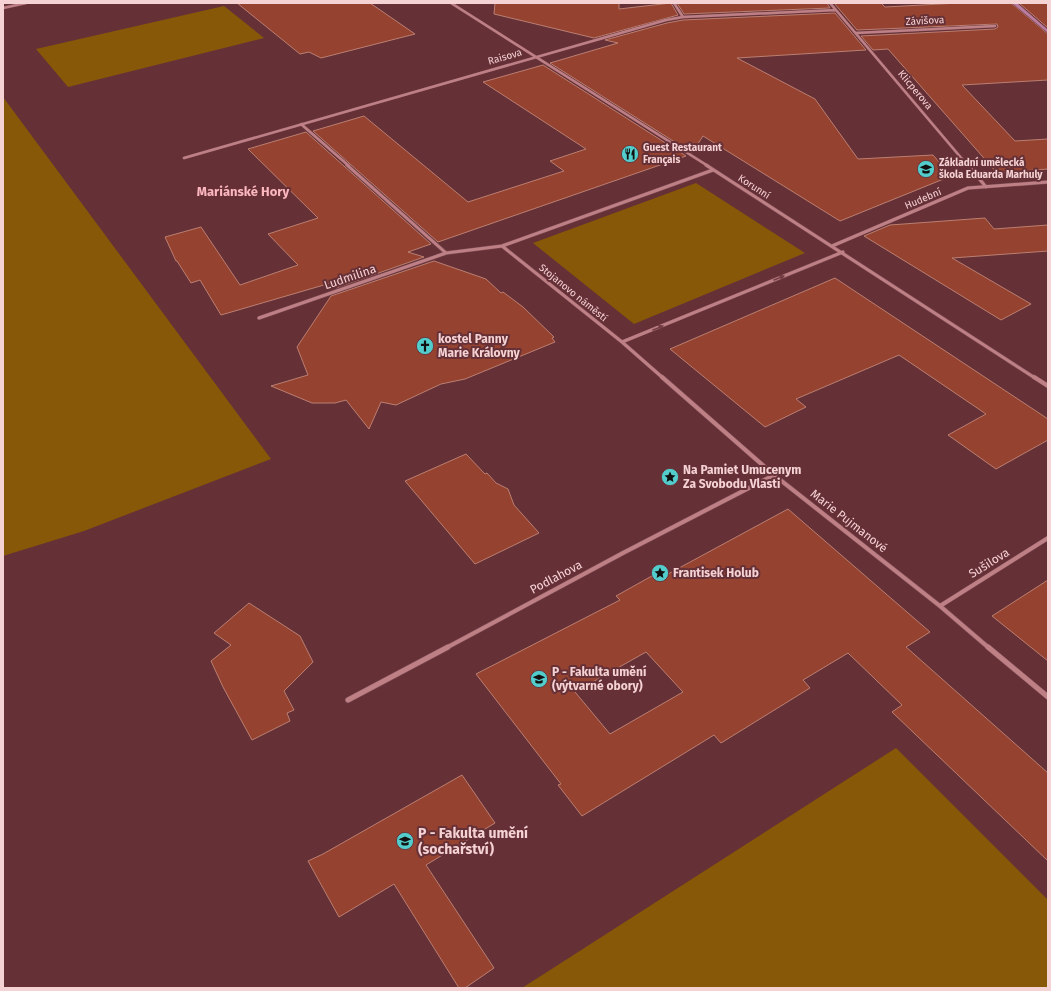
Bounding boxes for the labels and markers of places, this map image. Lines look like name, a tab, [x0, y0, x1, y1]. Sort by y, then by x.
place label: Guest Restaurant Français	[643, 142, 722, 166]
restaurant icon: Guest Restaurant Français	[620, 144, 640, 164]
place label: Základní umělecká škola Eduarda Marhuly	[939, 156, 1043, 181]
school or university icon: Základní umělecká škola Eduarda Marhuly	[916, 159, 936, 179]
place label: kostel Panny Marie Královny	[438, 332, 521, 360]
church icon: kostel Panny Marie Královny	[415, 336, 435, 356]
place label: Na Pamiet Umucenym Za Svobodu Vlasti	[683, 463, 801, 491]
place icon: Na Pamiet Umucenym Za Svobodu Vlasti	[660, 467, 680, 487]
place icon: Frantisek Holub	[650, 563, 670, 583]
place label: Frantisek Holub	[673, 566, 759, 580]
place label: P - Fakulta umění (výtvarné obory)	[552, 665, 647, 693]
school or university icon: P - Fakulta umění (výtvarné obory)	[529, 669, 549, 689]
place label: P - Fakulta umění (sochařství)	[418, 825, 528, 858]
school or university icon: P - Fakulta umění (sochařství)	[395, 831, 415, 851]

